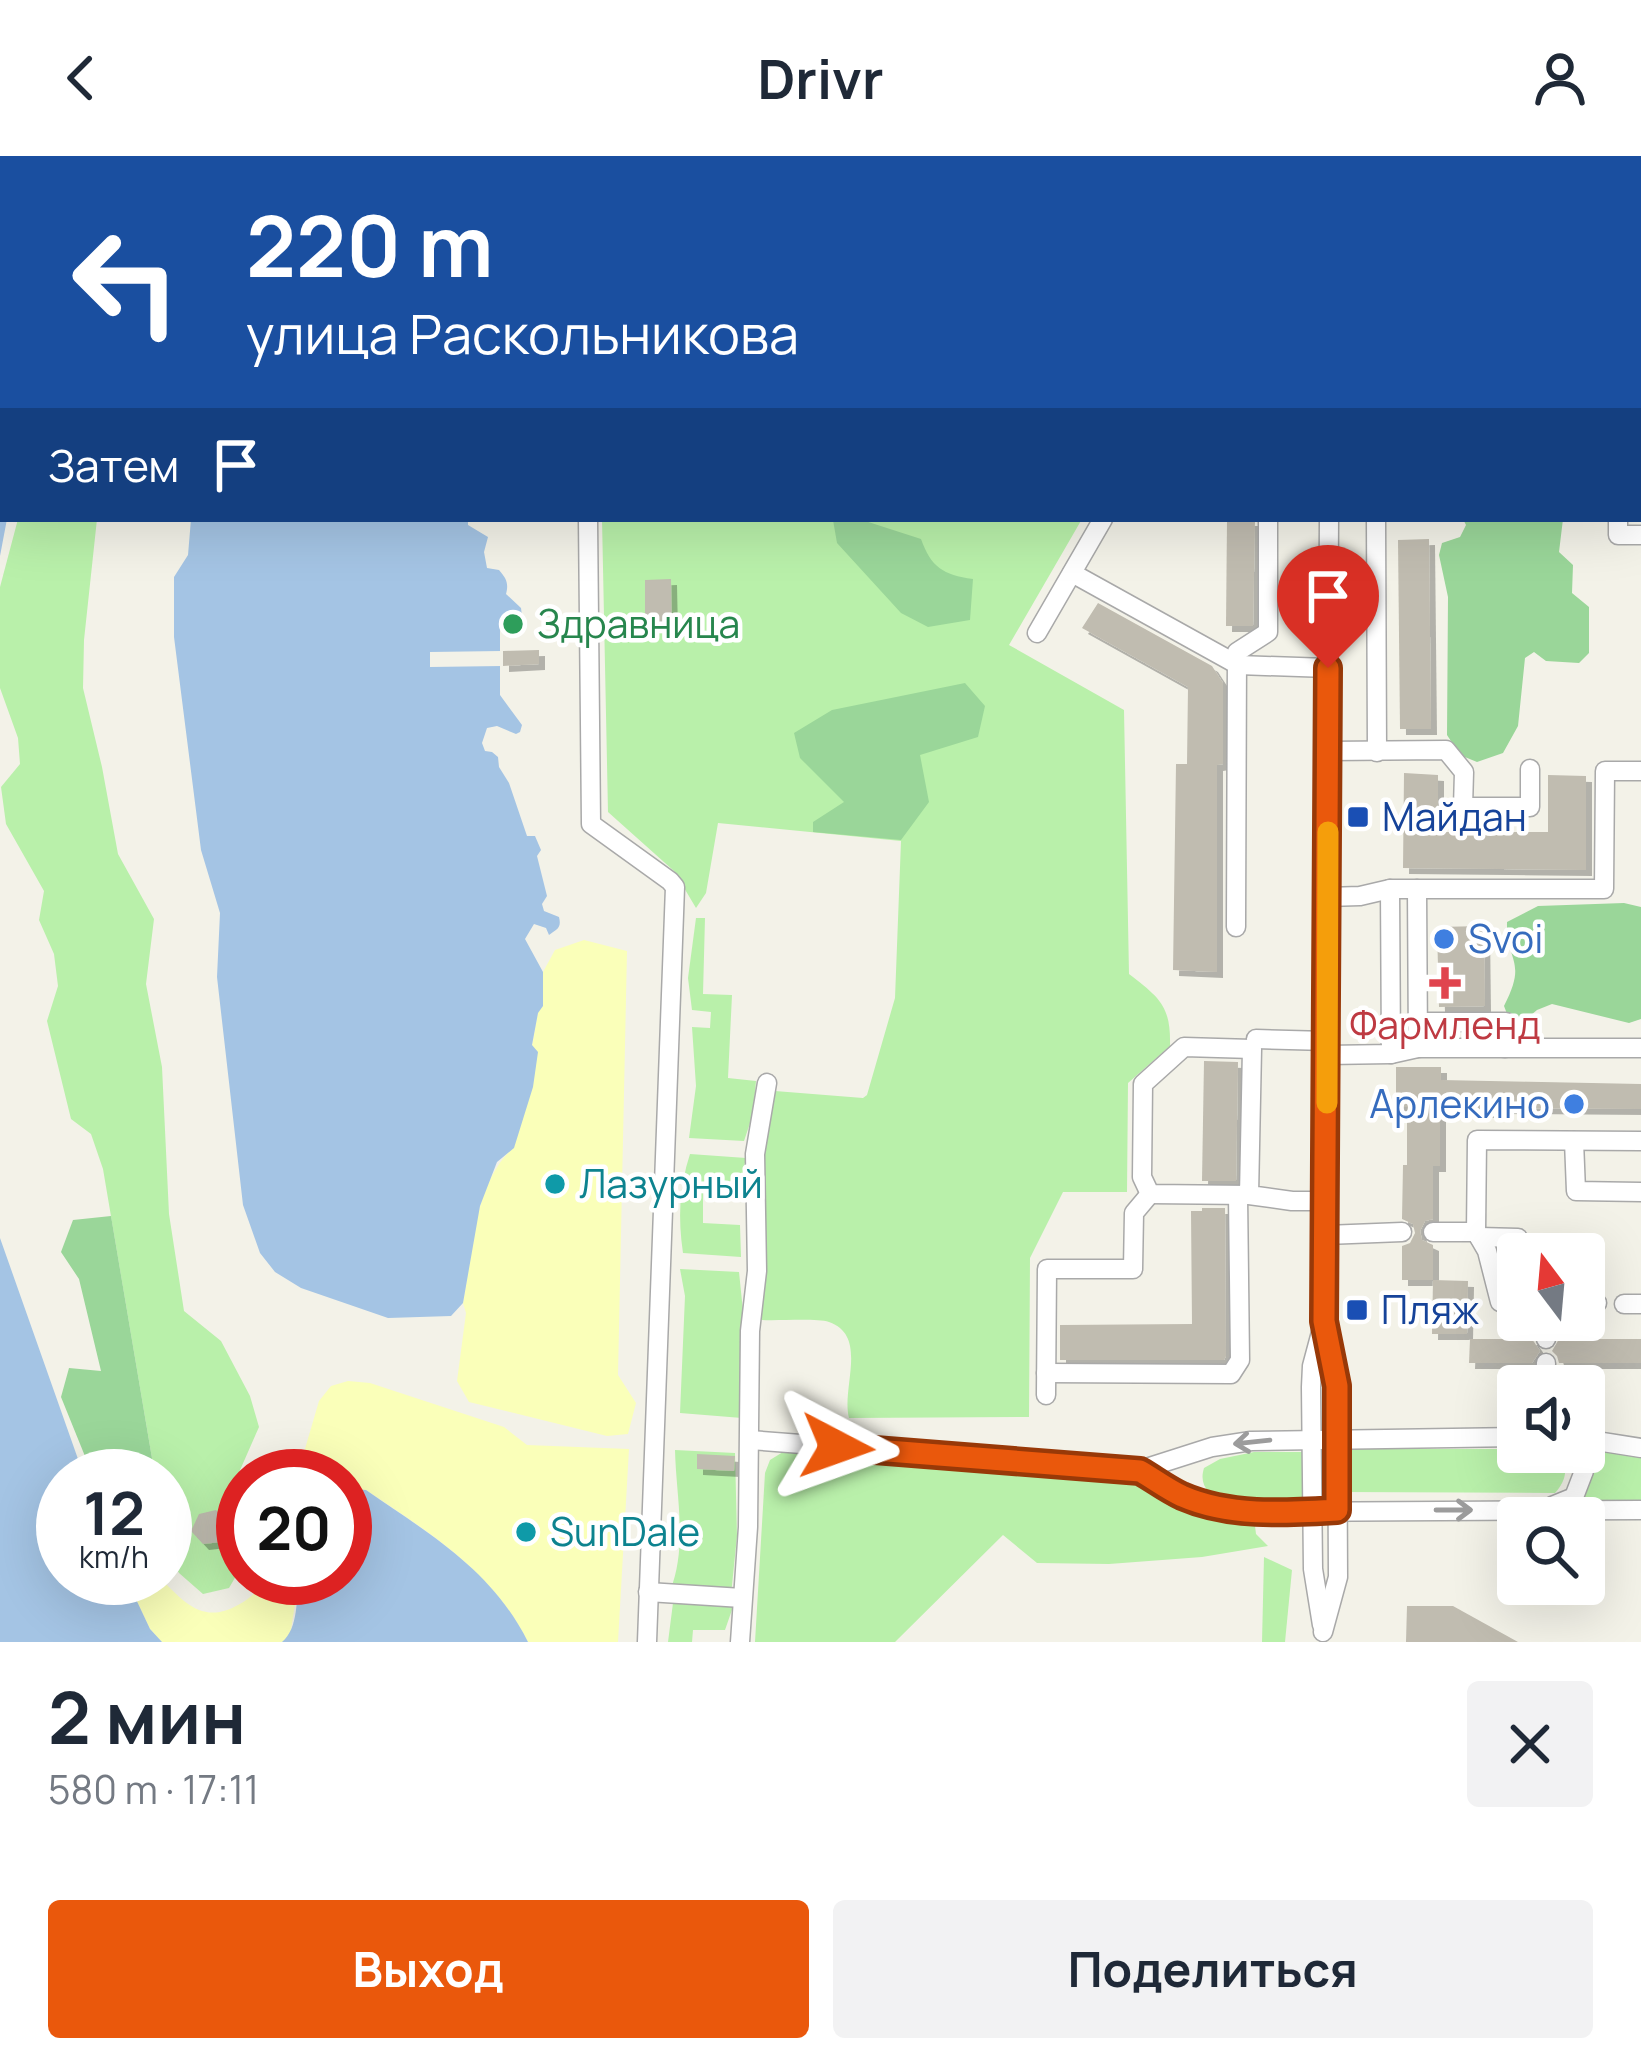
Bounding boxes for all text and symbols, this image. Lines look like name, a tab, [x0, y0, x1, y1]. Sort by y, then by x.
text: Drivr	[758, 41, 883, 115]
icon: back	[48, 45, 114, 111]
icon: person	[1527, 45, 1593, 111]
text: 220 m	[246, 187, 494, 302]
icon: left	[48, 204, 204, 360]
text: улица Раскольникова	[246, 296, 799, 370]
icon: arrive	[203, 432, 269, 498]
text: Затем	[48, 434, 179, 496]
pin	[1277, 545, 1379, 668]
icon: arrive	[1295, 563, 1361, 629]
place label: Здравница	[537, 596, 740, 650]
marker: Здравница	[500, 611, 526, 637]
place label: Майдан	[1382, 789, 1527, 843]
marker: Майдан	[1345, 804, 1371, 830]
place label: Svoi	[1468, 911, 1543, 965]
marker: Svoi	[1431, 926, 1457, 952]
marker: Фармленд	[1432, 970, 1458, 996]
place label: Фармленд	[1349, 997, 1541, 1051]
place label: Арлекино	[1369, 1076, 1550, 1130]
marker: Арлекино	[1561, 1091, 1587, 1117]
place label: Лазурный	[579, 1156, 763, 1210]
marker: Лазурный	[542, 1171, 568, 1197]
north arrow	[1497, 1233, 1605, 1341]
map controls	[1497, 1233, 1605, 1605]
place label: Пляж	[1381, 1282, 1479, 1336]
marker: Пляж	[1344, 1297, 1370, 1323]
button: sound	[1497, 1365, 1605, 1473]
position arrow	[774, 1384, 900, 1510]
one-way arrow	[1233, 1431, 1272, 1454]
speed limit sign: 20	[216, 1449, 372, 1605]
text: 12	[83, 1471, 145, 1553]
button: search	[1497, 1497, 1605, 1605]
one-way arrow	[1434, 1499, 1473, 1521]
place label: SunDale	[550, 1504, 700, 1558]
marker: SunDale	[513, 1519, 539, 1545]
text: km/h	[79, 1536, 149, 1577]
text: 2 мин	[48, 1667, 246, 1766]
button: close	[1467, 1681, 1593, 1807]
text: 580 m · 17:11	[48, 1762, 259, 1816]
button: Выход	[48, 1900, 809, 2038]
button: Поделиться	[833, 1900, 1593, 2038]

